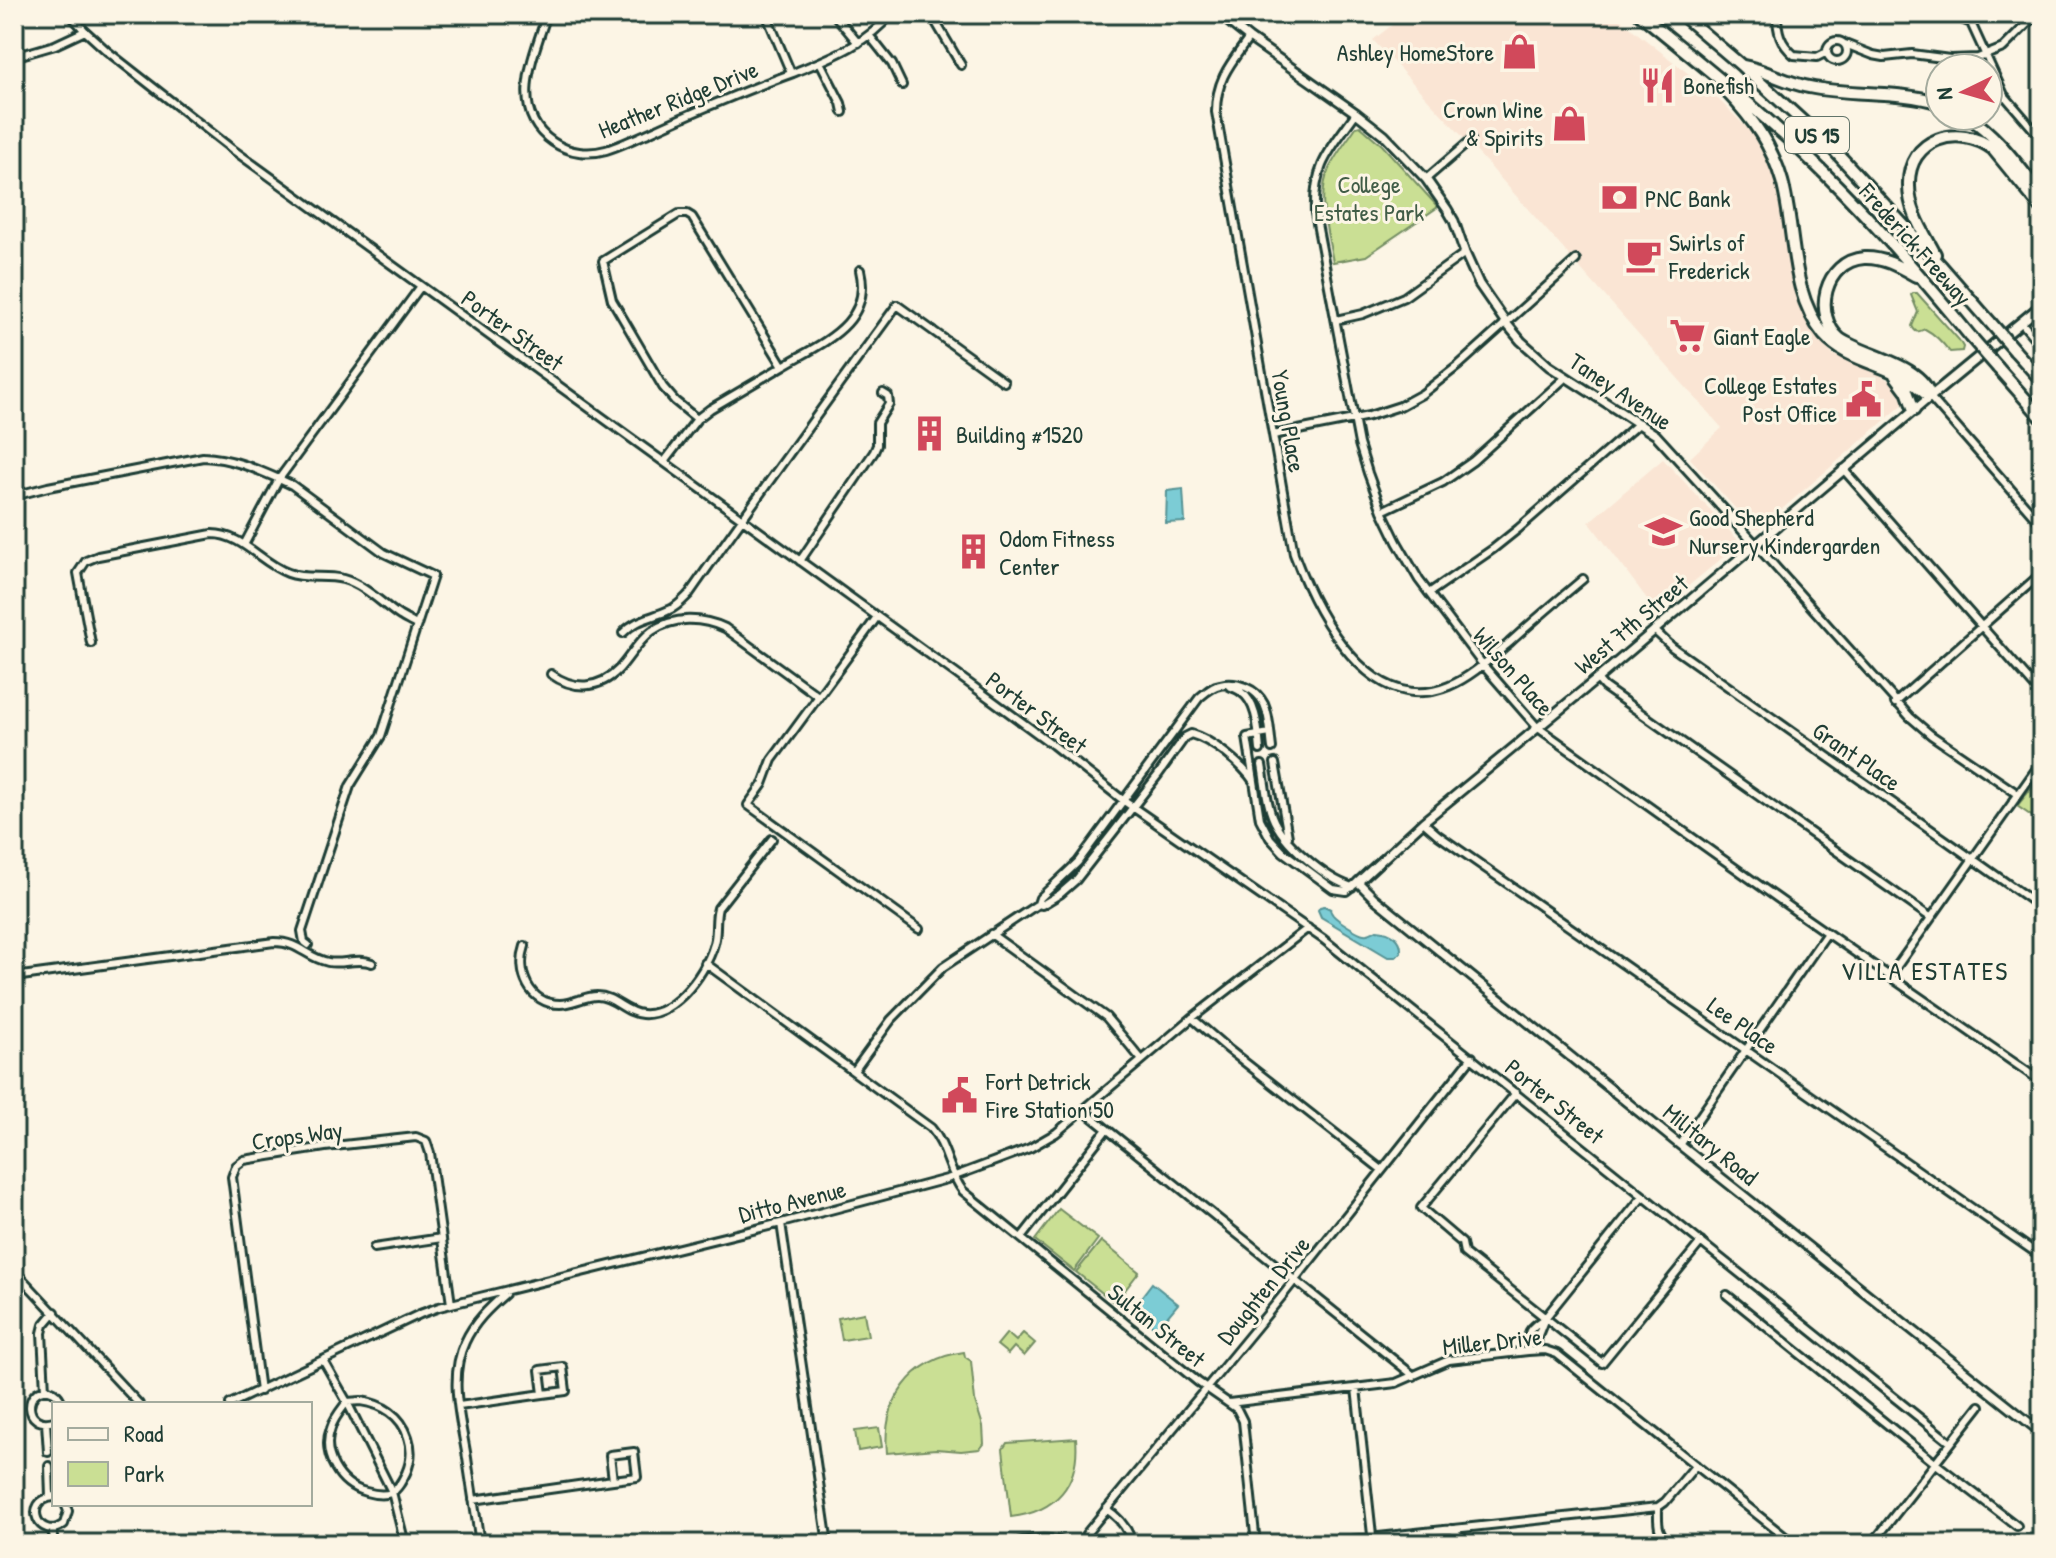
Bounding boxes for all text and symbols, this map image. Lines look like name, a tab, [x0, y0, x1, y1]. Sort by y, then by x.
shop icon: Ashley HomeStore	[1501, 33, 1539, 71]
place label: Ashley HomeStore	[1337, 36, 1494, 68]
street label: Heather Ridge Drive	[593, 52, 763, 146]
north arrow	[1924, 52, 2004, 132]
restaurant icon: Bonefish	[1638, 66, 1676, 104]
place label: Bonefish	[1683, 69, 1754, 101]
text: N	[1929, 86, 1960, 101]
place label: Crown Wine & Spirits	[1443, 93, 1543, 153]
shop icon: Crown Wine & Spirits	[1550, 104, 1588, 142]
road number: US 15	[1785, 117, 1849, 153]
park label: College Estates Park	[1314, 168, 1424, 228]
street label: Frederick Freeway	[1852, 175, 1979, 312]
bank icon: PNC Bank	[1600, 179, 1638, 217]
place label: PNC Bank	[1645, 182, 1730, 214]
place label: Swirls of Frederick	[1668, 226, 1750, 286]
cafe icon: Swirls of Frederick	[1624, 237, 1662, 275]
street label: Porter Street	[455, 282, 571, 378]
supermarket icon: Giant Eagle	[1668, 317, 1706, 355]
place label: Giant Eagle	[1713, 320, 1811, 352]
street label: Taney Avenue	[1563, 345, 1679, 437]
street label: Young Place	[1264, 367, 1314, 475]
place label: College Estates Post Office	[1704, 369, 1837, 429]
public building icon: College Estates Post Office	[1844, 380, 1882, 418]
building icon: Building #1520	[911, 415, 949, 453]
place label: Building #1520	[956, 418, 1083, 450]
place label: Good Shepherd Nursery Kindergarden	[1689, 501, 1880, 561]
school or university icon: Good Shepherd Nursery Kindergarden	[1644, 512, 1682, 550]
place label: Odom Fitness Center	[999, 522, 1115, 582]
building icon: Odom Fitness Center	[954, 533, 992, 571]
street label: West 7th Street	[1567, 567, 1695, 681]
street label: Wilson Place	[1466, 620, 1562, 723]
street label: Porter Street	[980, 663, 1095, 761]
street label: Grant Place	[1806, 714, 1908, 798]
district label: VILLA ESTATES	[1841, 953, 2009, 988]
street label: Lee Place	[1701, 989, 1785, 1061]
street label: Porter Street	[1499, 1051, 1612, 1151]
place label: Fort Detrick Fire Station 50	[985, 1065, 1114, 1125]
public building icon: Fort Detrick Fire Station 50	[941, 1076, 979, 1114]
street label: Military Road	[1657, 1096, 1765, 1192]
street label: Crops Way	[249, 1113, 345, 1157]
street label: Ditto Avenue	[735, 1172, 849, 1230]
street label: Doughten Drive	[1209, 1229, 1317, 1351]
street label: Sultan Street	[1102, 1276, 1213, 1375]
street label: Miller Drive	[1441, 1320, 1544, 1362]
legend	[52, 1402, 312, 1506]
text: Road	[124, 1417, 163, 1449]
text: Park	[124, 1457, 164, 1489]

